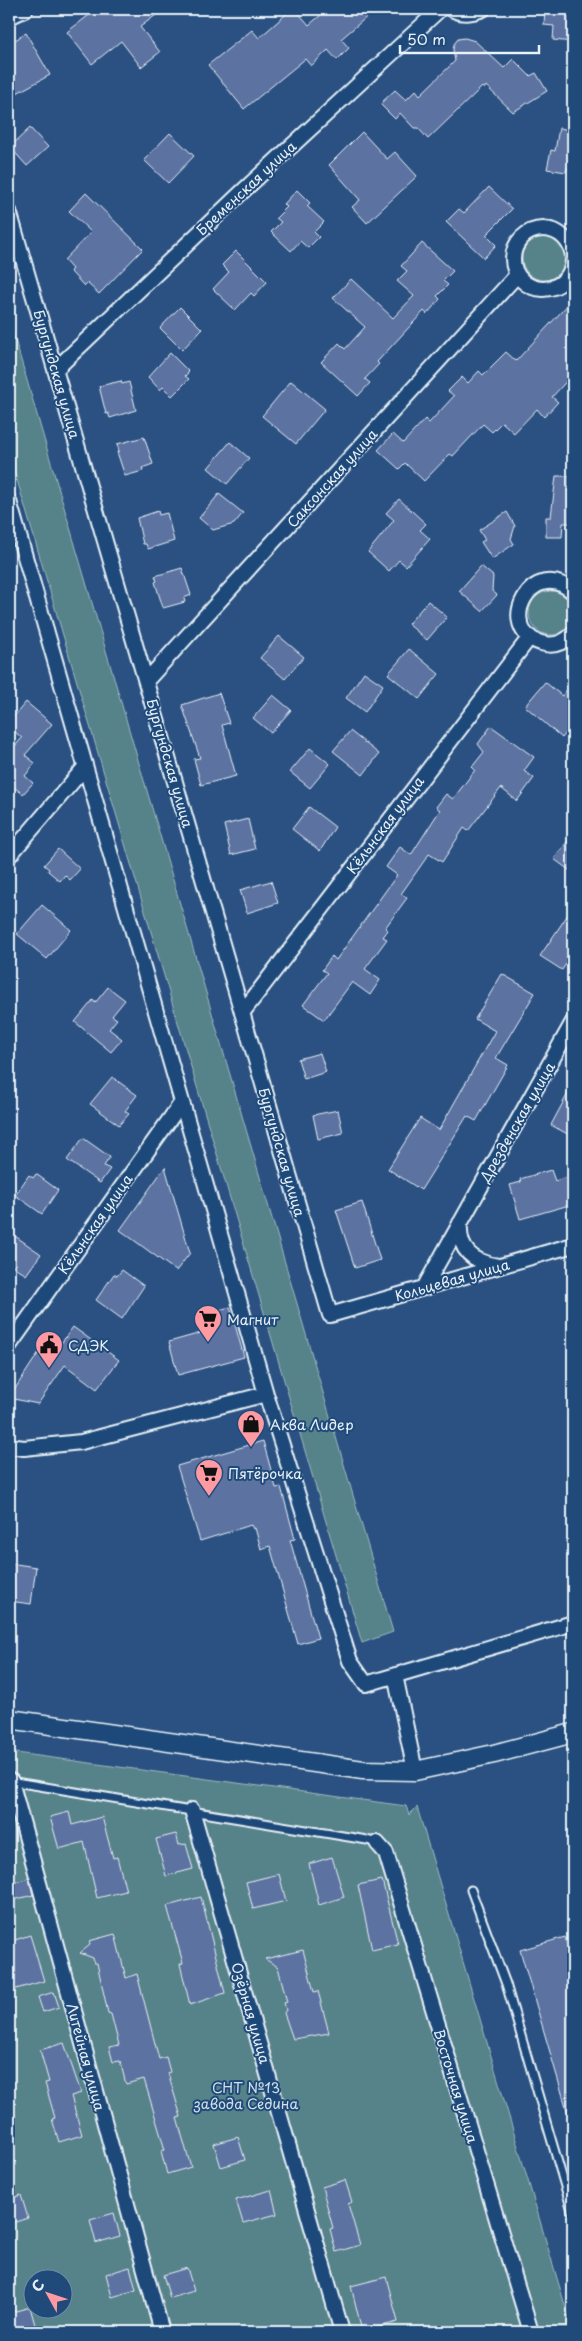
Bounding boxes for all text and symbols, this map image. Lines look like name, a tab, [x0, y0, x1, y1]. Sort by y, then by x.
scale bar	[400, 22, 538, 54]
text: 50 m	[407, 27, 446, 50]
street label: Бременская улица	[191, 136, 301, 240]
street label: Бургундская улица	[29, 307, 86, 441]
street label: Саксонская улица	[282, 424, 382, 532]
street label: Бургундская улица	[142, 696, 199, 830]
street label: Кёльнская улица	[341, 771, 429, 878]
street label: Дрезденская улица	[474, 1058, 560, 1187]
street label: Бургундская улица	[254, 1085, 311, 1219]
street label: Кёльнская улица	[53, 1170, 137, 1278]
street label: Кольцевая улица	[392, 1254, 512, 1306]
supermarket icon: Магнит	[193, 1304, 223, 1343]
place label: Магнит	[227, 1309, 279, 1330]
public building icon: СДЭК	[34, 1330, 64, 1369]
place label: СДЭК	[68, 1335, 109, 1356]
shop icon: Аква Лидер	[236, 1409, 266, 1448]
place label: Аква Лидер	[270, 1414, 354, 1435]
supermarket icon: Пятёрочка	[194, 1458, 224, 1497]
place label: Пятёрочка	[228, 1463, 302, 1484]
street label: Озёрная улица	[227, 1960, 276, 2066]
street label: Литейная улица	[61, 2001, 111, 2114]
street label: Восточная улица	[429, 2026, 483, 2146]
park label: СНТ №13 завода Седина	[193, 2077, 299, 2114]
north arrow	[22, 2268, 72, 2318]
text: С	[26, 2275, 49, 2296]

